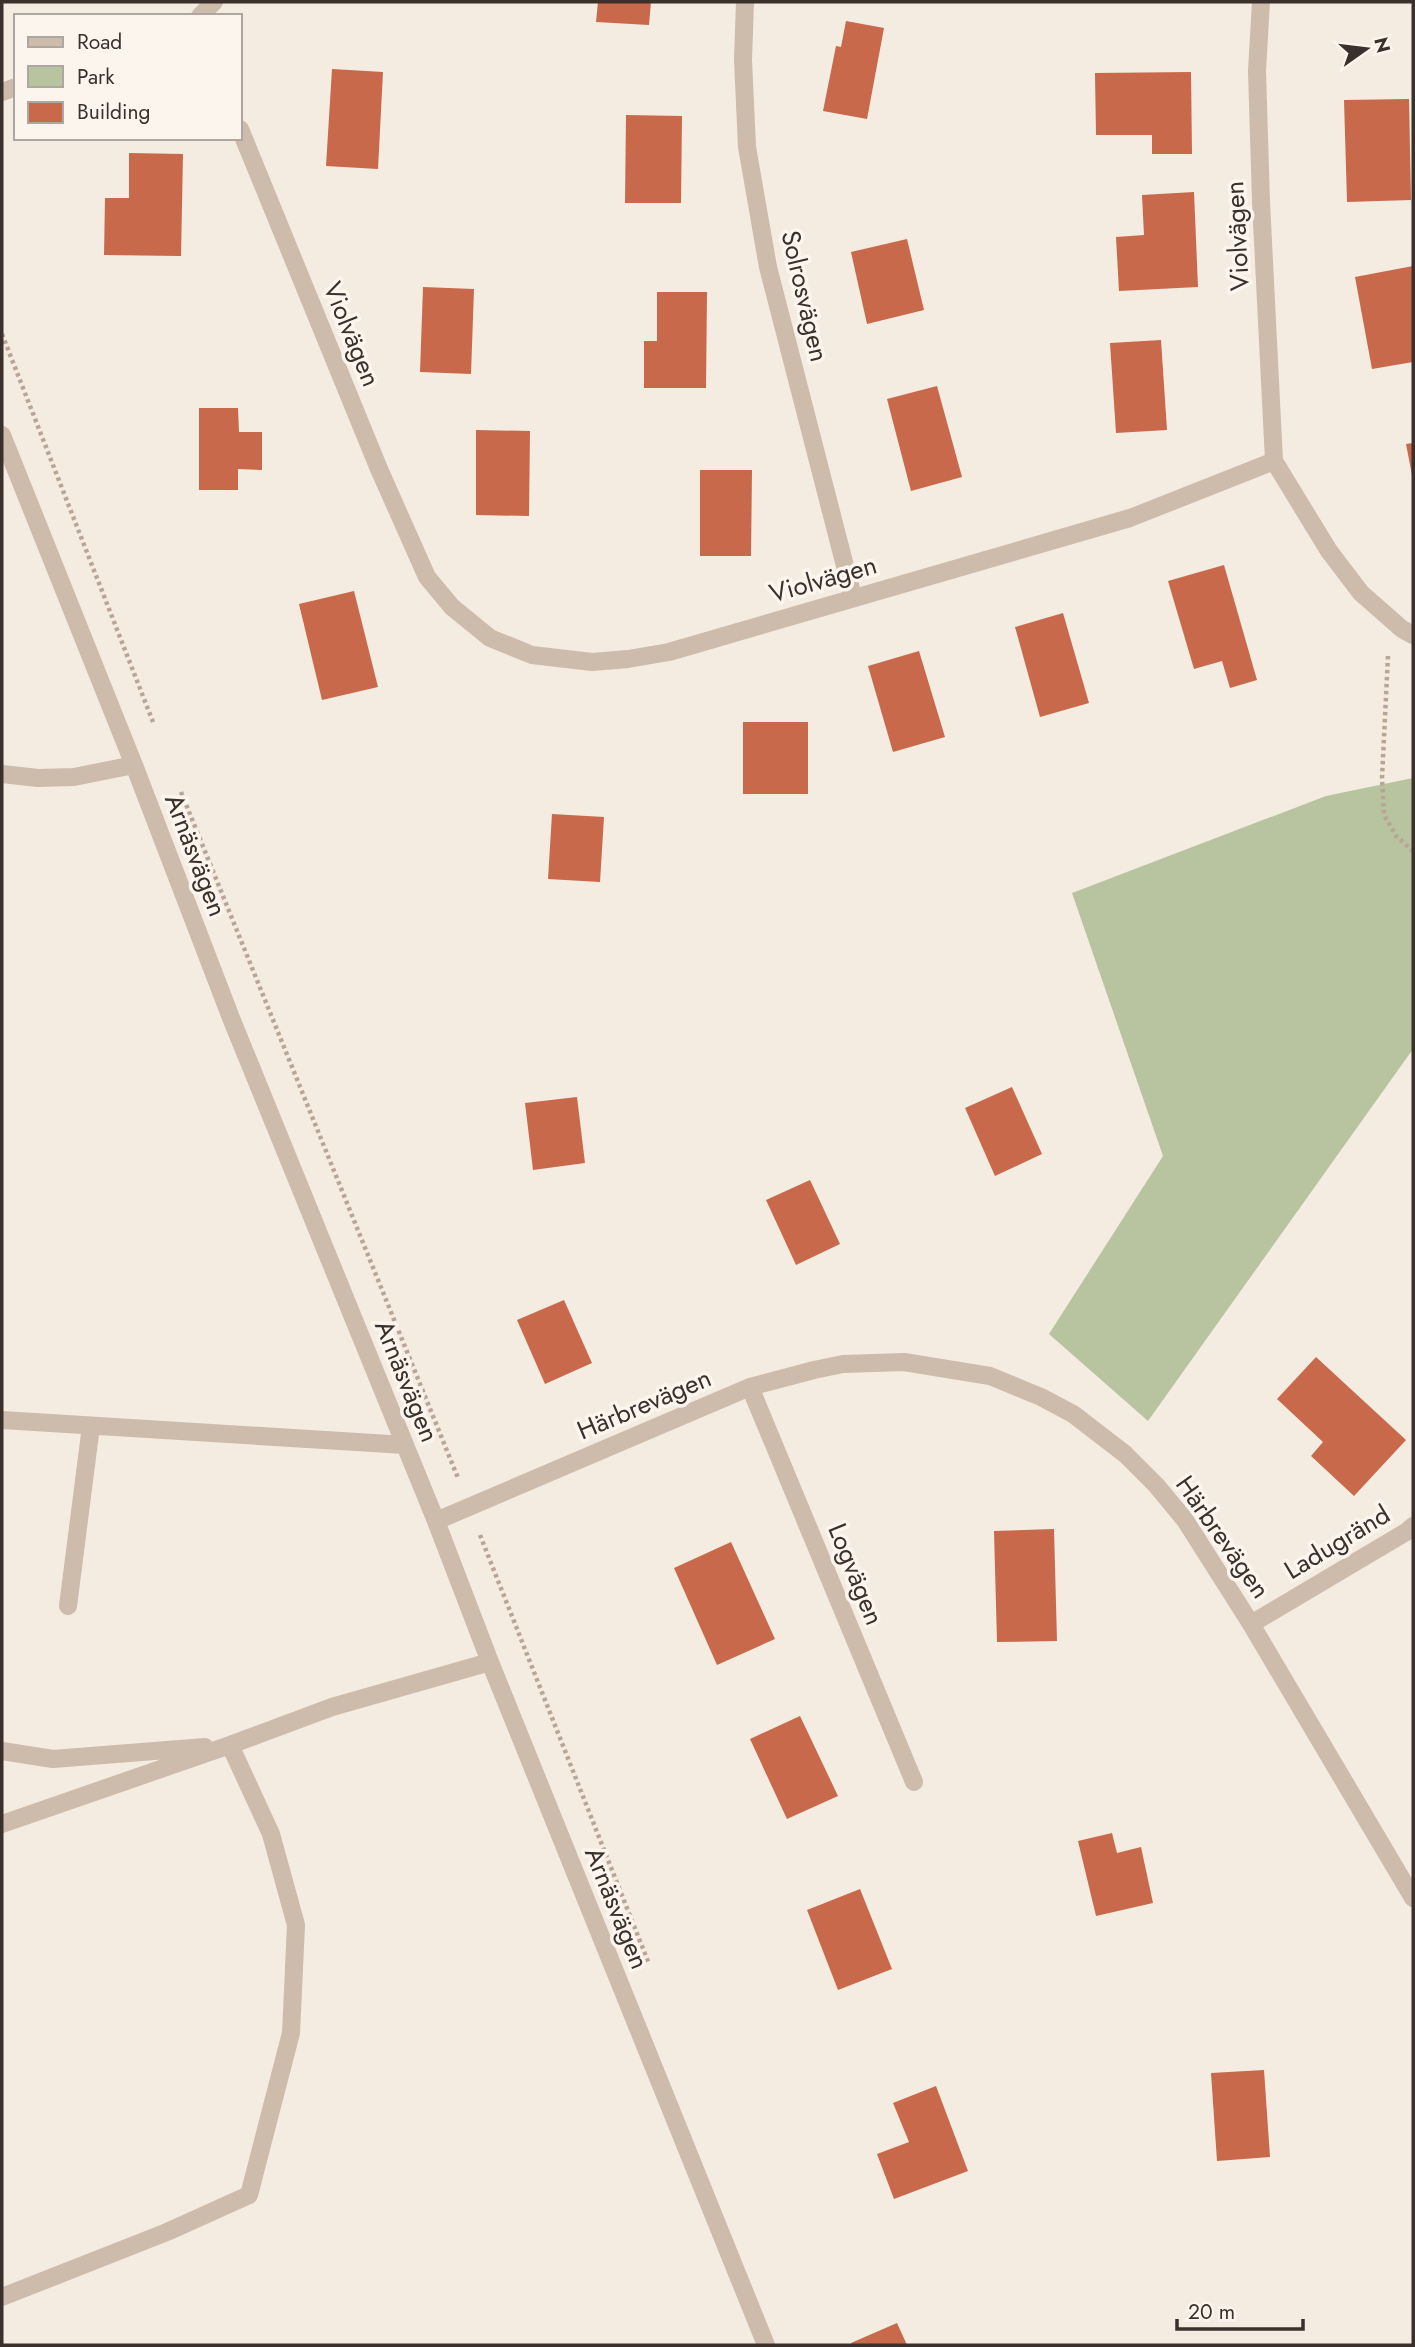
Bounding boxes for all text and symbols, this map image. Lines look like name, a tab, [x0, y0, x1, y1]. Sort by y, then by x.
legend	[14, 14, 242, 140]
north arrow	[1331, 14, 1401, 84]
text: Road	[77, 27, 122, 57]
text: N	[1367, 34, 1397, 56]
text: Park	[77, 62, 115, 92]
text: Building	[77, 97, 150, 127]
street label: Violvägen	[1215, 180, 1259, 292]
street label: Solrosvägen	[771, 227, 839, 365]
street label: Violvägen	[314, 276, 390, 392]
street label: Violvägen	[765, 546, 881, 612]
street label: Arnäsvägen	[155, 788, 237, 922]
street label: Arnäsvägen	[365, 1314, 449, 1448]
street label: Härbrevägen	[571, 1359, 717, 1449]
street label: Härbrevägen	[1167, 1468, 1279, 1606]
street label: Ladugränd	[1277, 1495, 1397, 1589]
street label: Logvägen	[818, 1517, 894, 1631]
street label: Arnäsvägen	[575, 1841, 659, 1975]
scale bar	[1177, 2288, 1303, 2332]
text: 20 m	[1188, 2297, 1235, 2327]

